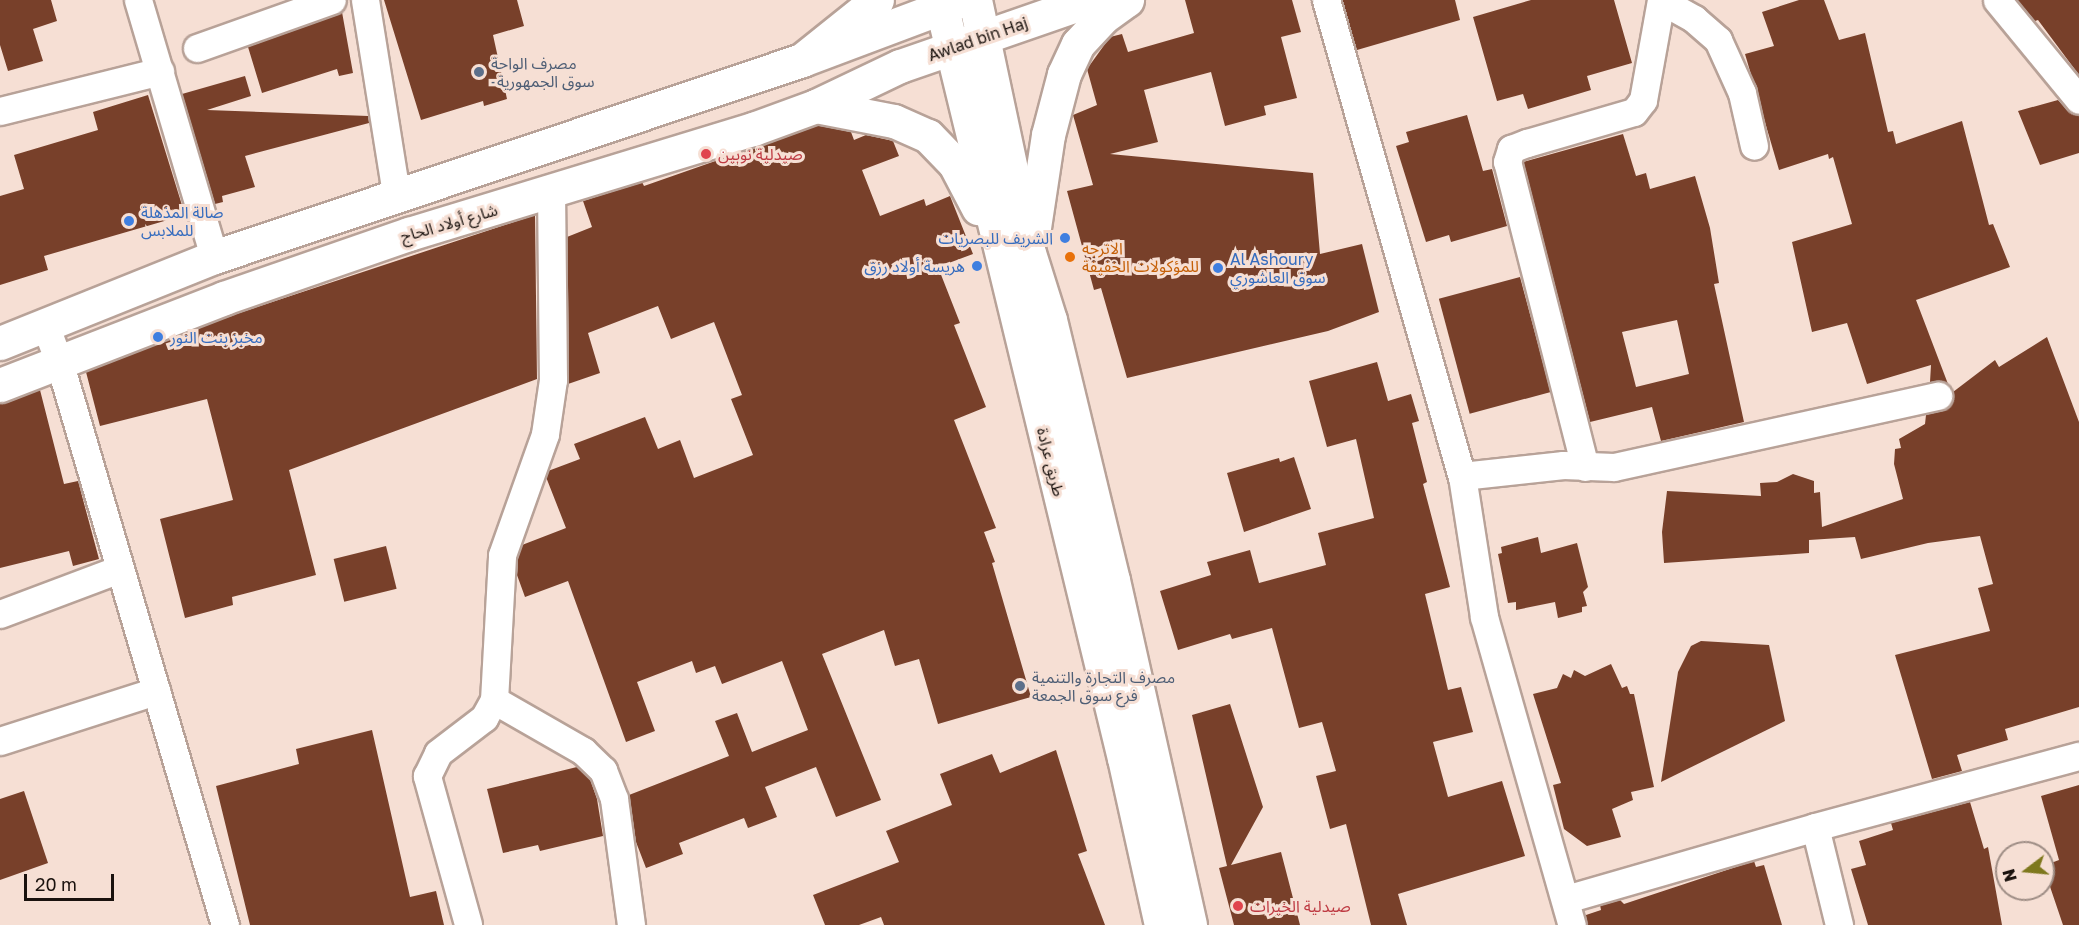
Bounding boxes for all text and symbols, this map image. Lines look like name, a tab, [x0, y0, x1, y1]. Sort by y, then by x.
street label: Awlad bin Haj	[926, 13, 1030, 65]
place label: مصرف الواحة -سوق الجمهورية	[491, 53, 595, 91]
marker: مصرف الواحة -سوق الجمهورية	[472, 65, 486, 79]
place label: صيدلية نوبين	[718, 144, 803, 164]
marker: صيدلية نوبين	[699, 147, 713, 161]
street label: شارع أولاد الحاج	[398, 200, 500, 246]
place label: صالة المذهلة للملابس	[141, 202, 224, 240]
marker: صالة المذهلة للملابس	[122, 214, 136, 228]
place label: الشريف للبصريات	[938, 228, 1053, 248]
marker: الشريف للبصريات	[1058, 231, 1072, 245]
place label: الاترجه للمؤكولات الخفيفة	[1082, 238, 1199, 276]
place label: Al Ashoury سوق العاشوري	[1230, 249, 1326, 287]
marker: الاترجه للمؤكولات الخفيفة	[1063, 250, 1077, 264]
place label: هريسة أولاد رزق	[864, 256, 965, 276]
marker: هريسة أولاد رزق	[970, 259, 984, 273]
marker: Al Ashoury سوق العاشوري	[1211, 261, 1225, 275]
place label: مخبز بنت النور	[170, 327, 263, 347]
marker: مخبز بنت النور	[151, 330, 165, 344]
street label: طريق عرادة	[1033, 426, 1069, 498]
place label: مصرف التجارة والتنمية فرع سوق الجمعة	[1032, 667, 1175, 705]
marker: مصرف التجارة والتنمية فرع سوق الجمعة	[1013, 679, 1027, 693]
north arrow	[1995, 841, 2055, 901]
scale bar	[27, 862, 117, 900]
text: N	[1998, 867, 2021, 884]
text: 20 m	[35, 873, 77, 895]
place label: صيدلية الخيرات	[1250, 896, 1351, 916]
marker: صيدلية الخيرات	[1231, 899, 1245, 913]

